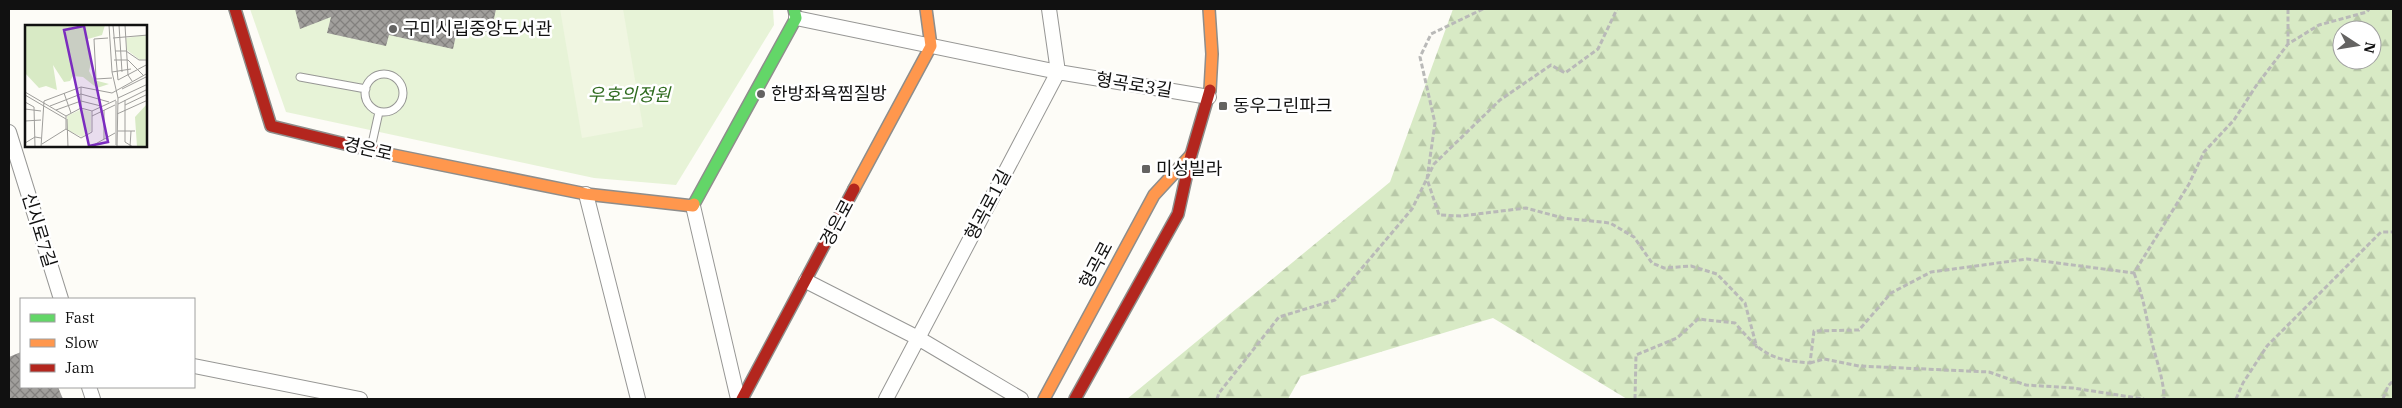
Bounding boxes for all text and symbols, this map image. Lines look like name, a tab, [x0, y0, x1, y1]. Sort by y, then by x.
place label: 구미시립중앙도서관	[403, 17, 552, 40]
north arrow	[2332, 20, 2382, 70]
marker: 구미시립중앙도서관	[387, 23, 399, 35]
inset map	[25, 25, 148, 148]
text: N	[2360, 40, 2380, 55]
street label: 형곡로3길	[1094, 67, 1174, 102]
place label: 한방좌욕찜질방	[771, 82, 887, 105]
park label: 우호의정원	[588, 83, 672, 106]
marker: 한방좌욕찜질방	[755, 88, 767, 100]
place label: 동우그린파크	[1233, 94, 1332, 117]
marker: 동우그린파크	[1217, 100, 1229, 112]
street label: 경은로	[341, 132, 395, 165]
place label: 미성빌라	[1156, 157, 1223, 180]
marker: 미성빌라	[1140, 163, 1152, 175]
street label: 형곡로1길	[959, 165, 1016, 244]
street label: 신시로7길	[17, 190, 62, 270]
street label: 경은로	[815, 195, 858, 250]
street label: 형곡로	[1074, 237, 1117, 292]
legend	[20, 298, 195, 388]
text: Fast	[65, 308, 95, 327]
text: Slow	[65, 333, 99, 352]
text: Jam	[65, 358, 94, 377]

